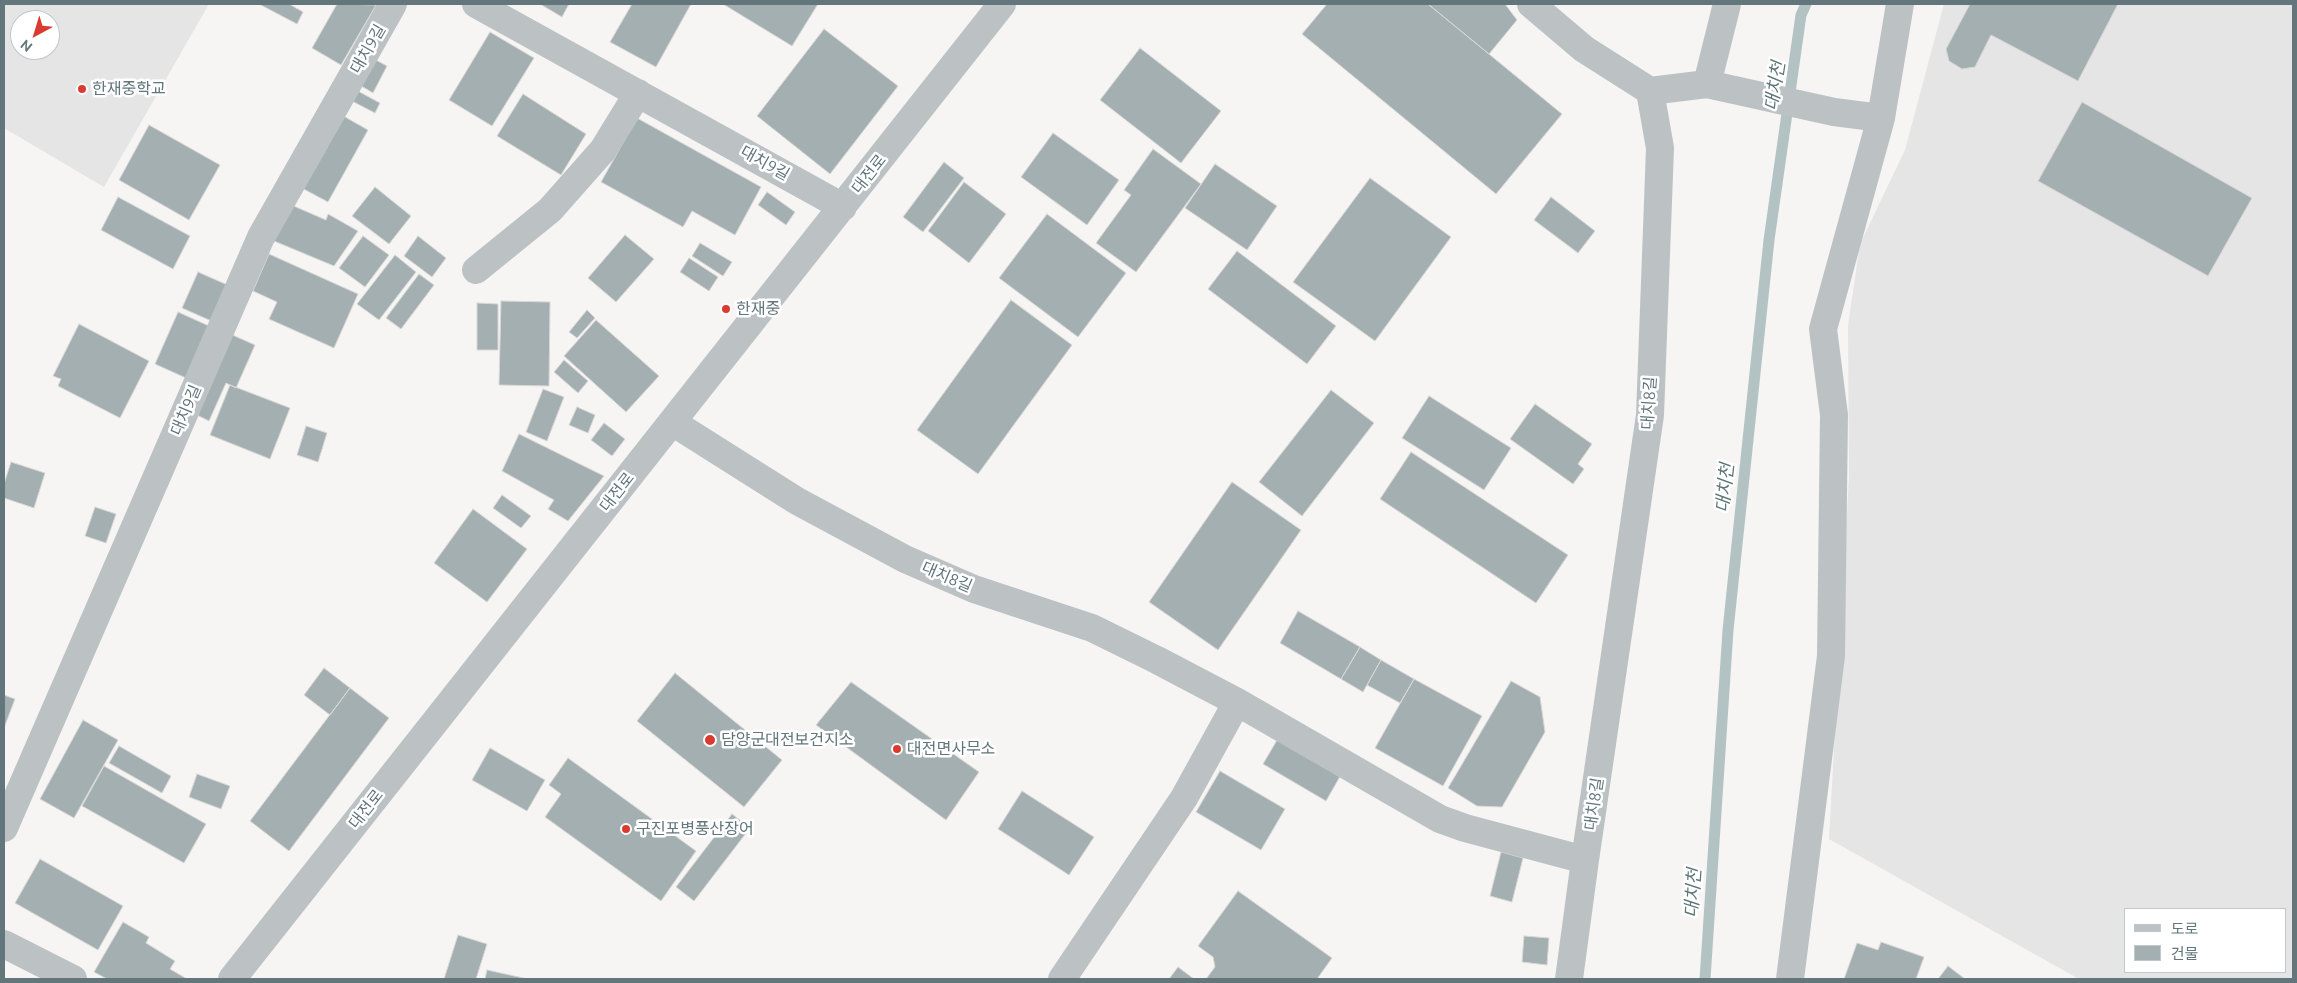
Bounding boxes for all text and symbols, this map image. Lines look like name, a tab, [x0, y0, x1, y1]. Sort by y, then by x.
north arrow	[10, 10, 60, 60]
street label: 대치9길	[346, 21, 390, 77]
text: N	[17, 36, 35, 55]
water label: 대치천	[1760, 60, 1790, 112]
place label: 한재중학교	[92, 79, 166, 99]
marker: 한재중학교	[76, 83, 88, 95]
street label: 대치9길	[737, 142, 793, 184]
street label: 대전로	[848, 151, 890, 197]
place label: 한재중	[736, 299, 780, 319]
marker: 한재중	[720, 303, 732, 315]
street label: 대치8길	[1638, 376, 1660, 430]
street label: 대치9길	[167, 382, 205, 438]
water label: 대치천	[1712, 462, 1738, 514]
street label: 대전로	[596, 469, 638, 515]
street label: 대치8길	[919, 558, 975, 596]
place label: 담양군대전보건지소	[721, 730, 853, 750]
marker: 담양군대전보건지소	[703, 733, 717, 747]
place label: 대전면사무소	[907, 739, 995, 759]
marker: 대전면사무소	[891, 743, 903, 755]
street label: 대치8길	[1581, 776, 1607, 832]
street label: 대전로	[345, 786, 387, 832]
place label: 구진포병풍산장어	[636, 819, 754, 839]
marker: 구진포병풍산장어	[620, 823, 632, 835]
water label: 대치천	[1680, 867, 1706, 919]
legend	[2124, 908, 2287, 973]
text: 도로	[2171, 920, 2199, 937]
text: 건물	[2171, 945, 2199, 962]

